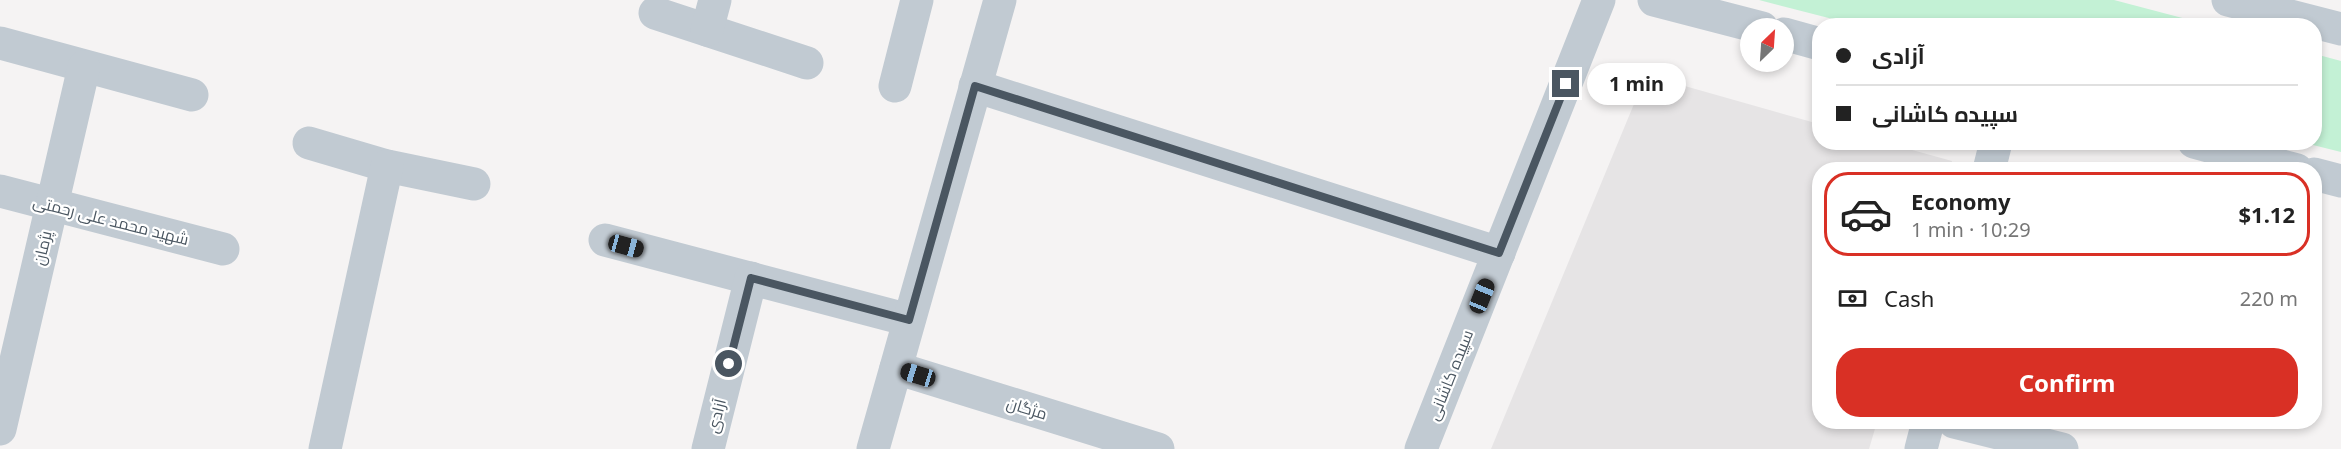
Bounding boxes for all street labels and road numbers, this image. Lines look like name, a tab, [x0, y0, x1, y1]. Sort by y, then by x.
street label: شهید محمد علی رحمتی	[31, 190, 191, 250]
street label: پژمان	[27, 228, 58, 268]
street label: سپیده کاشانی	[1422, 326, 1478, 424]
street label: مژگان	[1004, 391, 1050, 425]
street label: آزادی	[701, 396, 731, 436]

